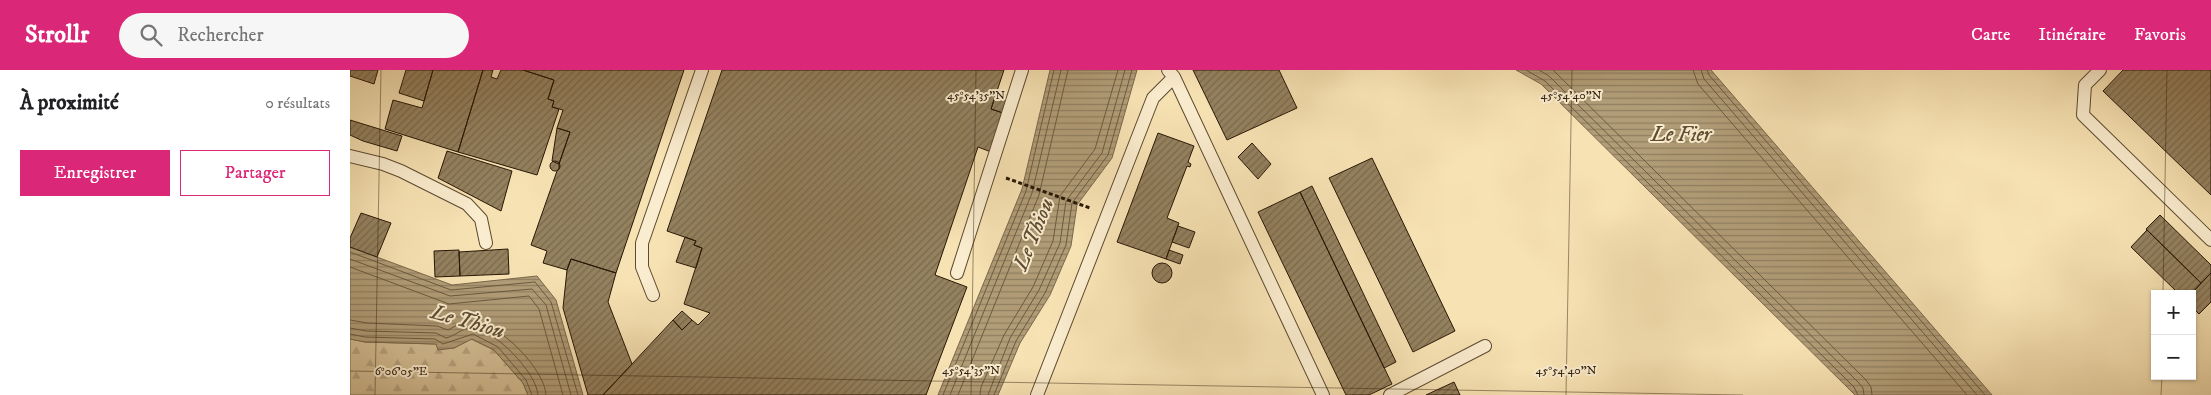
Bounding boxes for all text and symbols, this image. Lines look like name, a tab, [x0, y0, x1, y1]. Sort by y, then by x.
search box	[119, 13, 469, 58]
text: Strollr	[25, 20, 89, 50]
icon: search	[137, 21, 165, 49]
text: Rechercher	[177, 24, 264, 47]
text: Carte	[1971, 24, 2011, 46]
text: Itinéraire	[2039, 24, 2106, 46]
text: Favoris	[2134, 24, 2186, 46]
text: 45°54'35"N	[947, 88, 1005, 103]
text: 45°54'40"N	[1540, 88, 1602, 103]
text: À proximité	[20, 90, 119, 116]
text: 0 résultats	[265, 93, 330, 113]
water label: Le Fier	[1650, 122, 1713, 148]
button: Enregistrer	[20, 150, 170, 196]
button: Partager	[180, 150, 330, 196]
water label: Le Thiou	[1007, 195, 1060, 275]
map controls	[2151, 290, 2196, 380]
button: +	[2151, 290, 2196, 335]
water label: Le Thiou	[427, 299, 508, 345]
button: −	[2151, 335, 2196, 380]
text: 45°54'35"N	[942, 363, 1000, 378]
text: 45°54'40"N	[1535, 363, 1597, 378]
text: 6°06'05"E	[375, 364, 428, 379]

